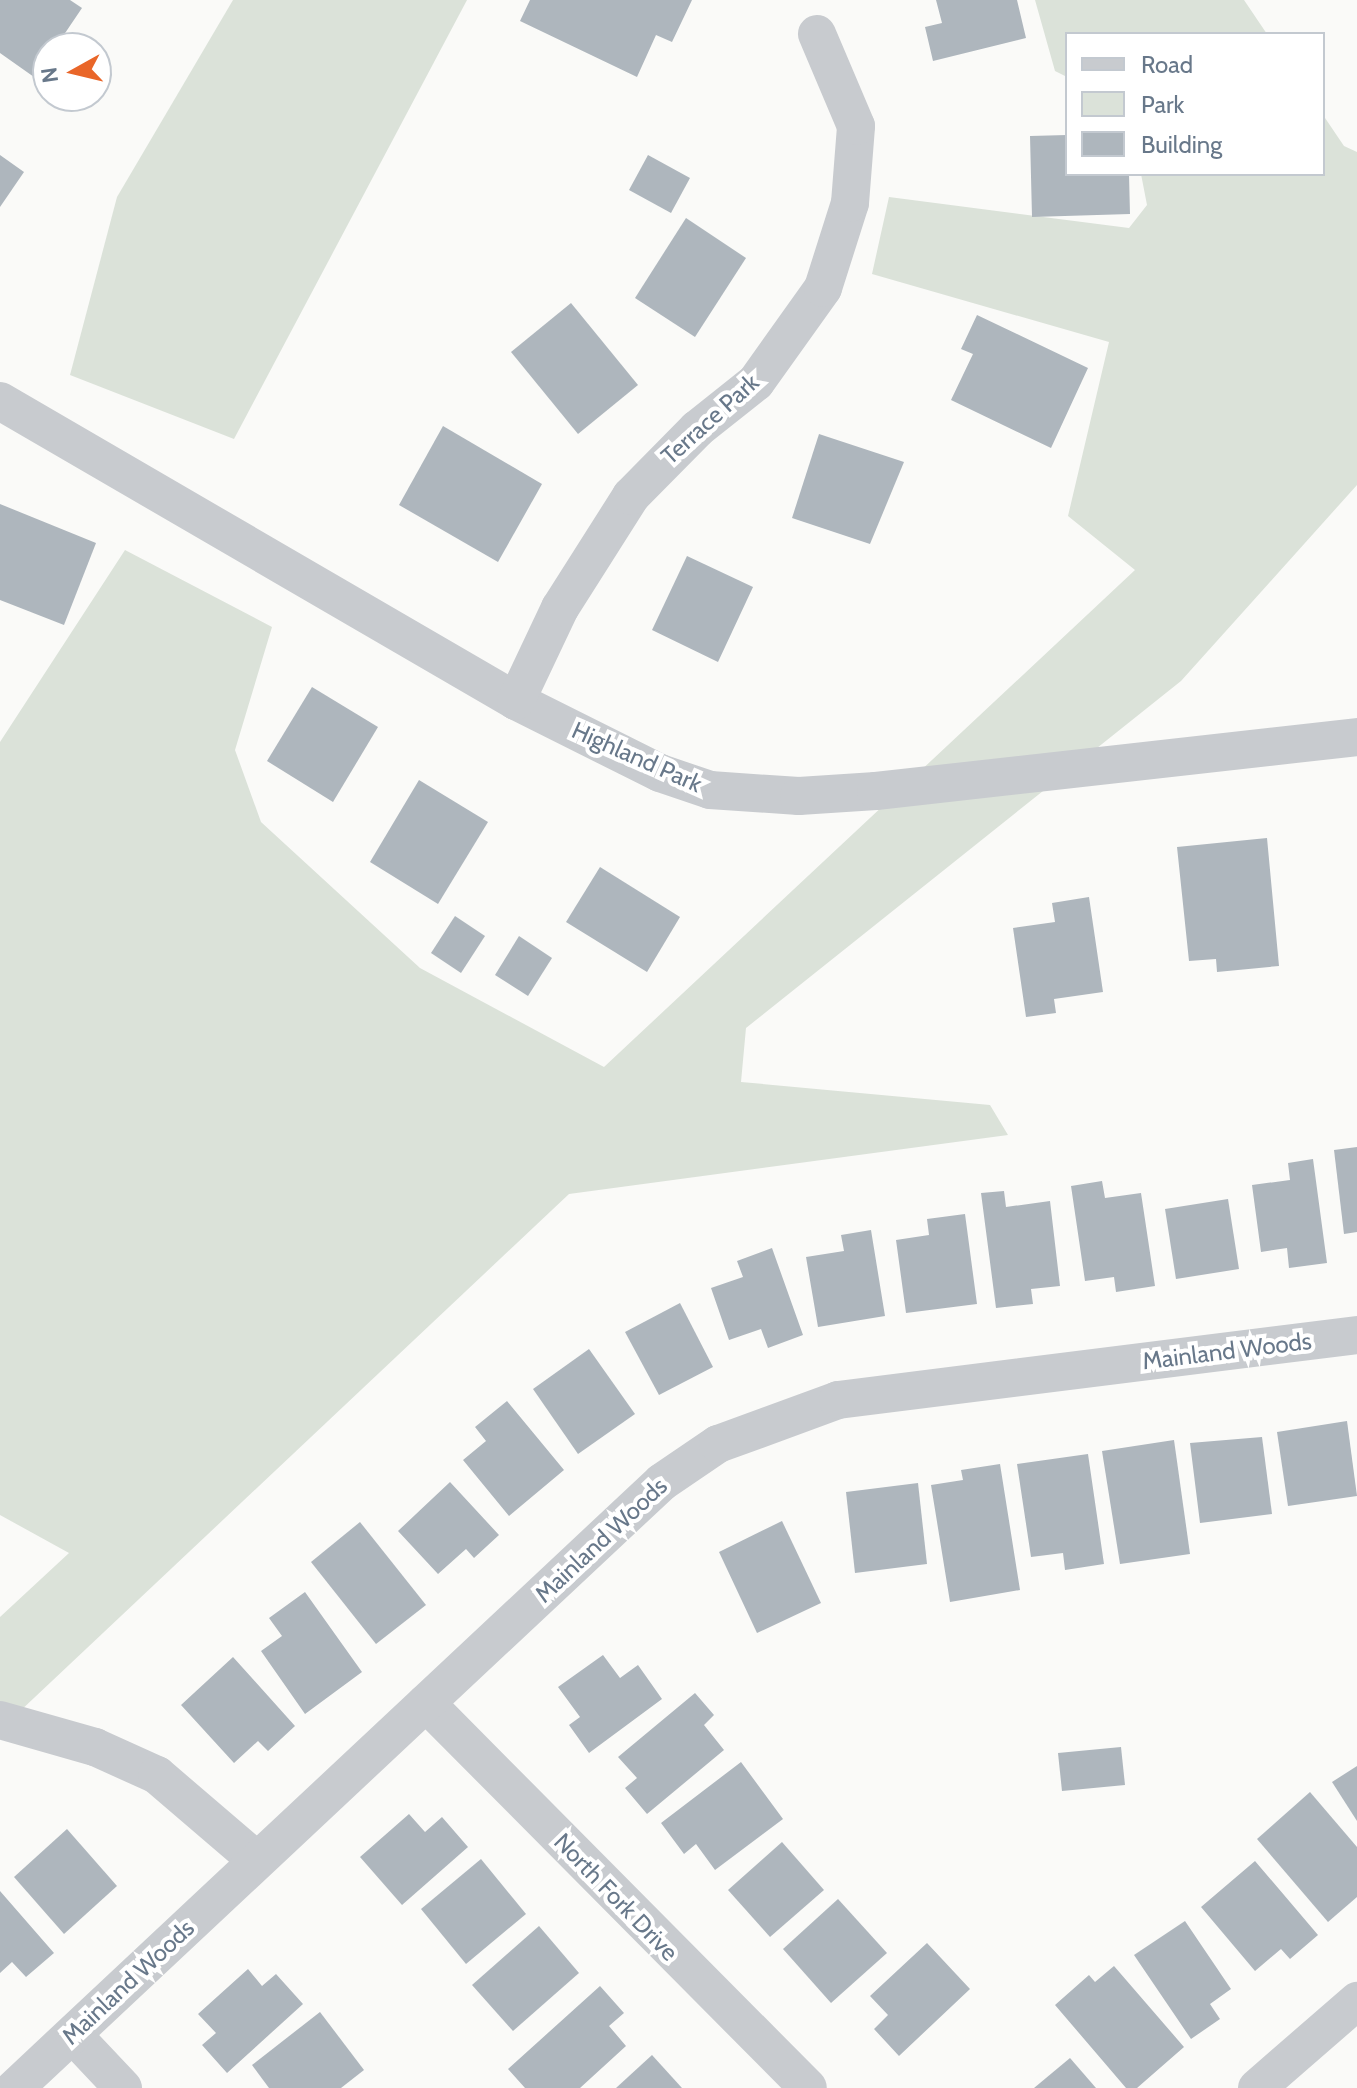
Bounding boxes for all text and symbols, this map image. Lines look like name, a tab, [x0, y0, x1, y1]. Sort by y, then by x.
north arrow	[32, 32, 112, 112]
legend	[1065, 32, 1325, 176]
text: Road	[1141, 50, 1193, 79]
text: N	[35, 66, 64, 85]
text: Park	[1141, 90, 1184, 119]
text: Building	[1141, 130, 1222, 159]
street label: Terrace Park	[655, 368, 765, 470]
street label: Highland Park	[567, 716, 707, 798]
street label: Mainland Woods	[1141, 1326, 1313, 1376]
street label: Mainland Woods	[529, 1471, 673, 1609]
street label: North Fork Drive	[548, 1827, 684, 1967]
street label: Mainland Woods	[56, 1913, 200, 2051]

